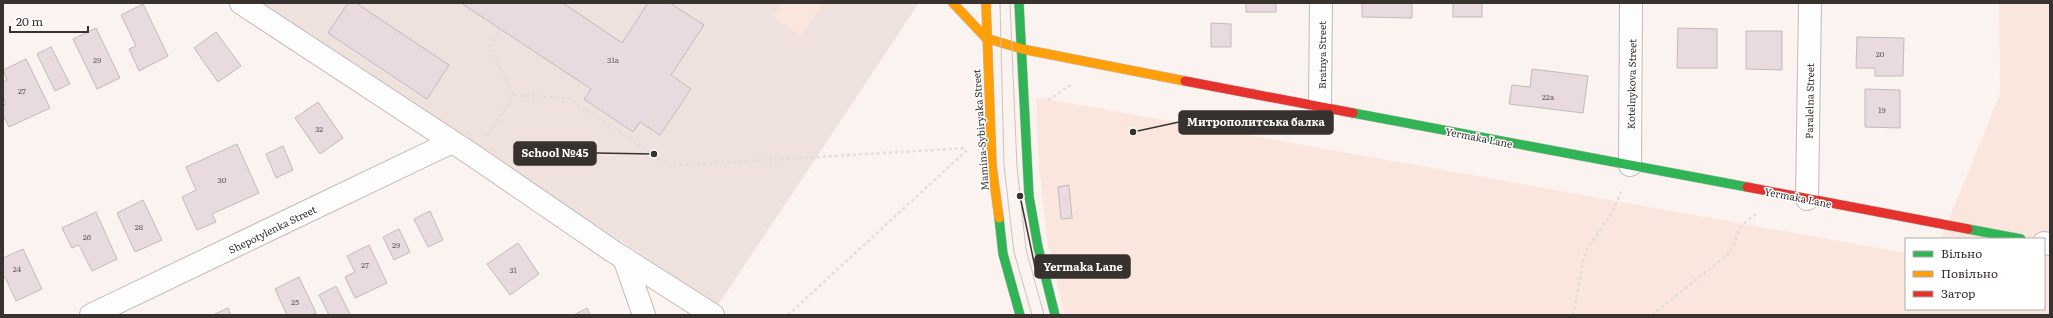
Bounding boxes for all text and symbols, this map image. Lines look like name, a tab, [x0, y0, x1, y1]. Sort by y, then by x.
scale bar	[10, 8, 88, 34]
text: 20 m	[16, 12, 43, 30]
street label: Bratnya Street	[1314, 21, 1329, 89]
street label: Kotelnykova Street	[1623, 39, 1639, 129]
house number: 20	[1876, 48, 1885, 59]
house number: 29	[93, 54, 101, 65]
house number: 31а	[607, 54, 620, 65]
street label: Paralelna Street	[1801, 63, 1817, 139]
street label: Mamina-Sybiryaka Street	[968, 69, 992, 191]
house number: 27	[18, 85, 26, 96]
house number: 22а	[1542, 91, 1555, 102]
house number: 19	[1878, 104, 1886, 115]
callout: Митрополитська балка	[1179, 111, 1333, 134]
text: Митрополитська балка	[1187, 113, 1326, 129]
house number: 32	[315, 123, 323, 134]
street label: Yermaka Lane	[1444, 123, 1514, 151]
callout: School №45	[514, 142, 596, 165]
text: School №45	[522, 144, 588, 160]
house number: 30	[218, 174, 227, 185]
street label: Yermaka Lane	[1763, 183, 1833, 211]
street label: Shepotylenka Street	[226, 201, 318, 257]
house number: 28	[135, 221, 144, 232]
house number: 26	[83, 231, 92, 242]
legend	[1905, 238, 2045, 310]
house number: 29	[392, 239, 400, 250]
text: Вільно	[1941, 244, 1982, 262]
callout: Yermaka Lane	[1035, 255, 1130, 278]
text: Yermaka Lane	[1043, 258, 1123, 274]
house number: 27	[361, 259, 369, 270]
house number: 24	[13, 263, 22, 274]
house number: 31	[509, 264, 518, 275]
text: Повільно	[1941, 264, 1998, 282]
text: Затор	[1941, 284, 1976, 302]
house number: 25	[291, 296, 299, 307]

